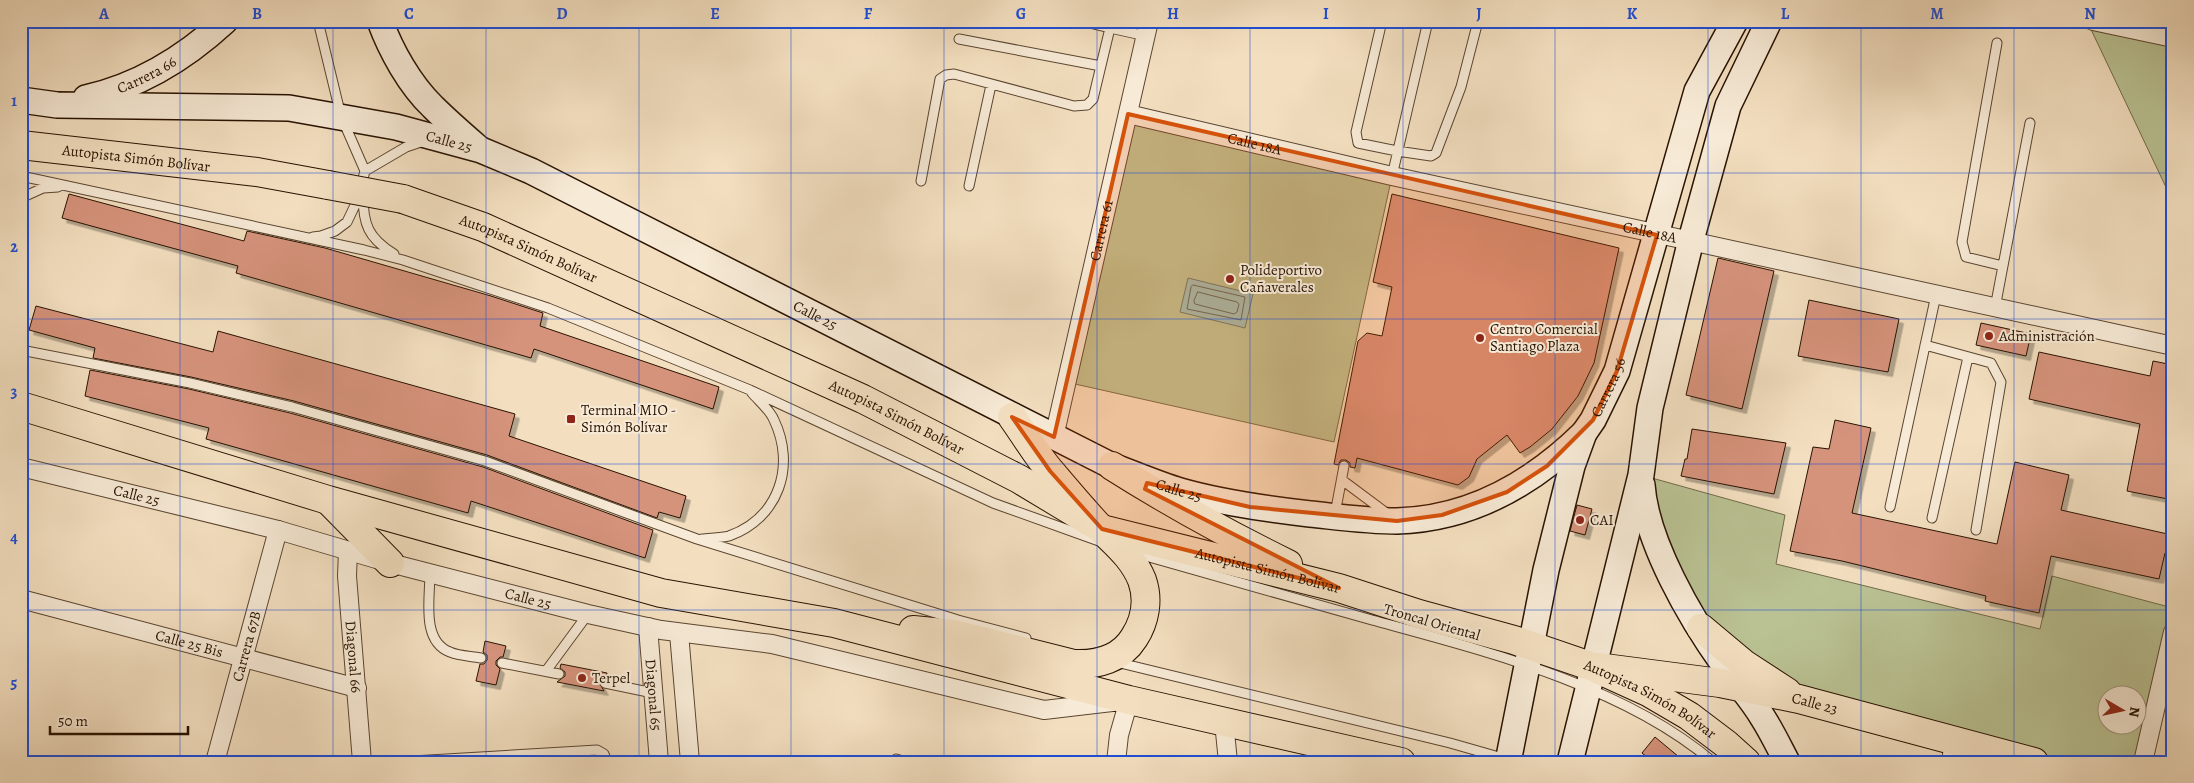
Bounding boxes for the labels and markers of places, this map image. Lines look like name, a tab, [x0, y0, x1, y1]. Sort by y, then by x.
place label: Polideportivo Cañaverales	[1240, 260, 1322, 297]
marker: Polideportivo Cañaverales	[1224, 273, 1236, 285]
place label: Centro Comercial Santiago Plaza	[1490, 319, 1598, 356]
place label: Administración	[1998, 326, 2095, 346]
marker: Administración	[1983, 330, 1995, 342]
marker: Centro Comercial Santiago Plaza	[1474, 332, 1486, 344]
place label: Terminal MIO - Simón Bolívar	[581, 400, 676, 437]
marker: Terminal MIO - Simón Bolívar	[565, 413, 577, 425]
place label: CAI	[1590, 510, 1614, 530]
marker: CAI	[1574, 514, 1586, 526]
place label: Terpel	[592, 668, 630, 688]
marker: Terpel	[576, 672, 588, 684]

